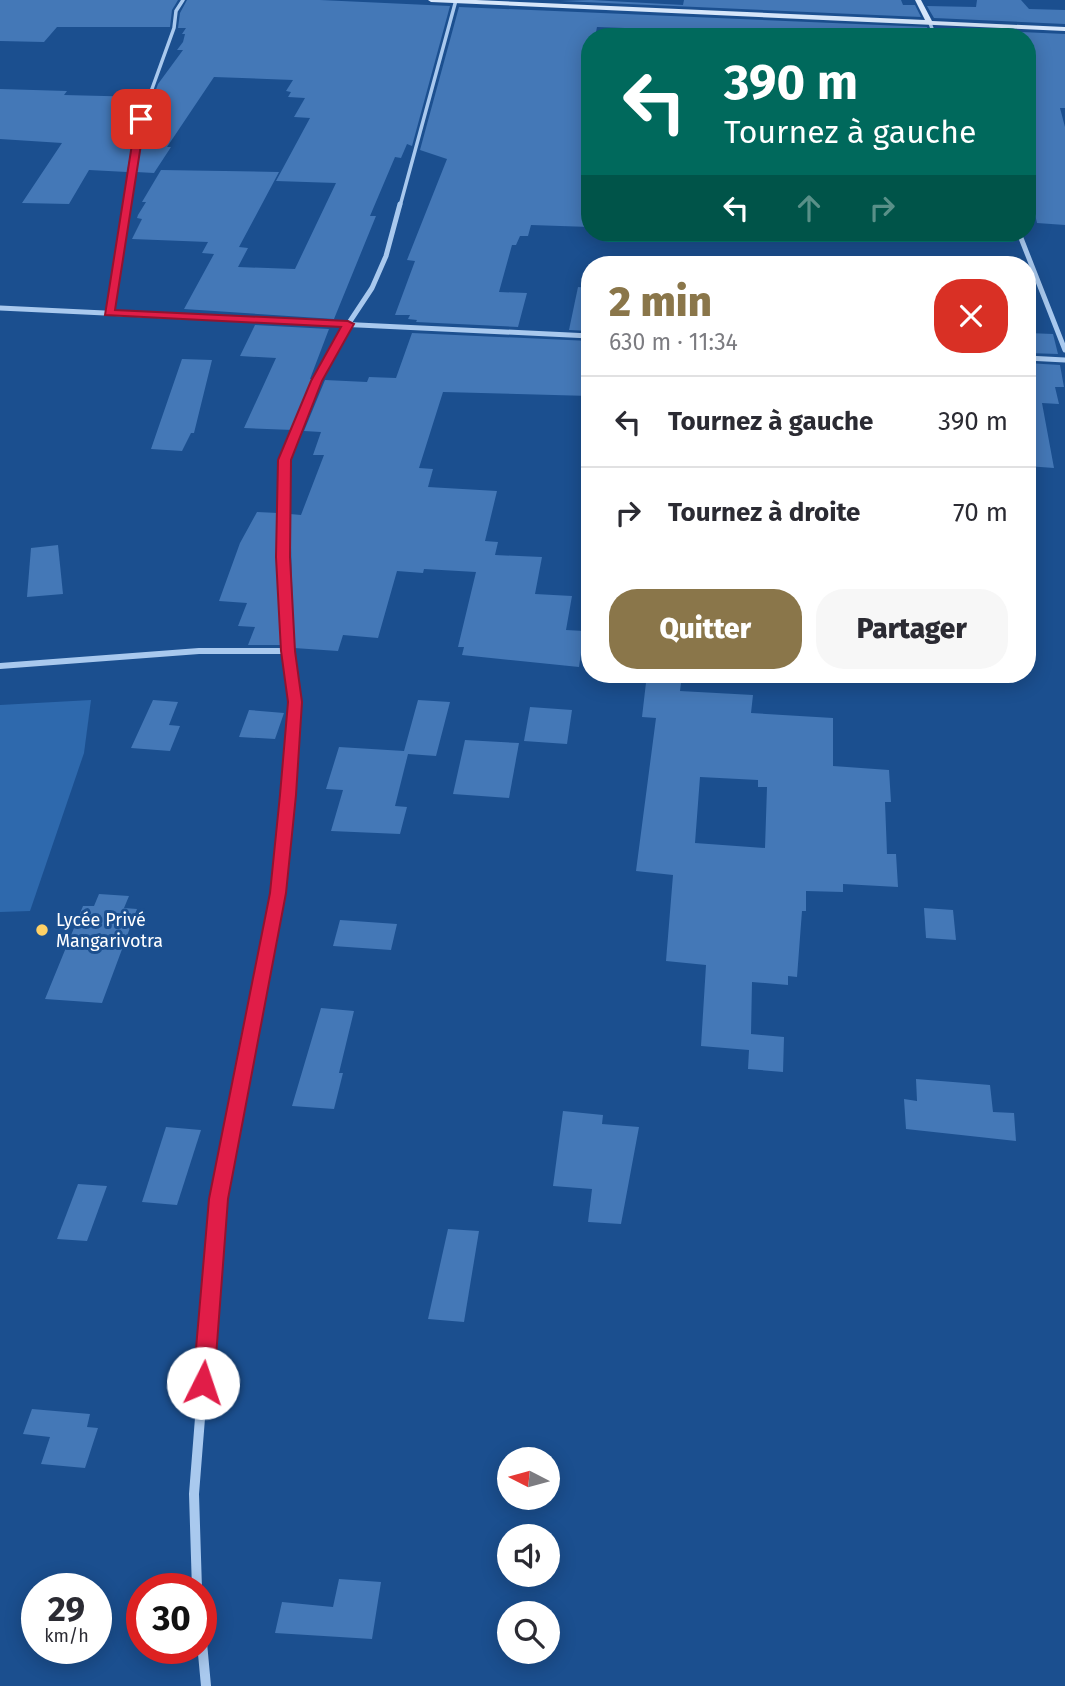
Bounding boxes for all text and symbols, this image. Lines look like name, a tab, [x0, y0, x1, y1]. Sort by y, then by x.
text: 390 m	[724, 53, 858, 112]
icon: left	[609, 56, 700, 147]
pin	[111, 89, 171, 149]
icon: arrive	[122, 100, 160, 138]
text: Tournez à gauche	[724, 113, 976, 151]
icon: left	[717, 189, 755, 227]
icon: ahead	[790, 189, 828, 227]
icon: right	[863, 189, 901, 227]
text: 2 min	[609, 277, 712, 327]
button: close	[934, 279, 1008, 353]
text: 630 m · 11:34	[609, 328, 738, 356]
icon: left	[609, 403, 647, 441]
text: Tournez à gauche	[668, 406, 873, 437]
text: 390 m	[938, 406, 1008, 437]
icon: right	[609, 494, 647, 532]
text: Tournez à droite	[668, 497, 860, 528]
text: 70 m	[953, 497, 1008, 528]
button: Quitter	[609, 589, 802, 669]
button: Partager	[816, 589, 1008, 669]
place label: Lycée Privé Mangarivotra	[56, 909, 163, 952]
marker: Lycée Privé Mangarivotra	[34, 922, 50, 938]
position arrow	[166, 1346, 240, 1420]
north arrow	[497, 1447, 560, 1510]
map controls	[497, 1447, 560, 1664]
button: sound	[497, 1524, 560, 1587]
speed limit sign: 30	[126, 1573, 217, 1664]
text: 29	[48, 1588, 85, 1630]
button: search	[497, 1601, 560, 1664]
text: km/h	[44, 1625, 89, 1647]

